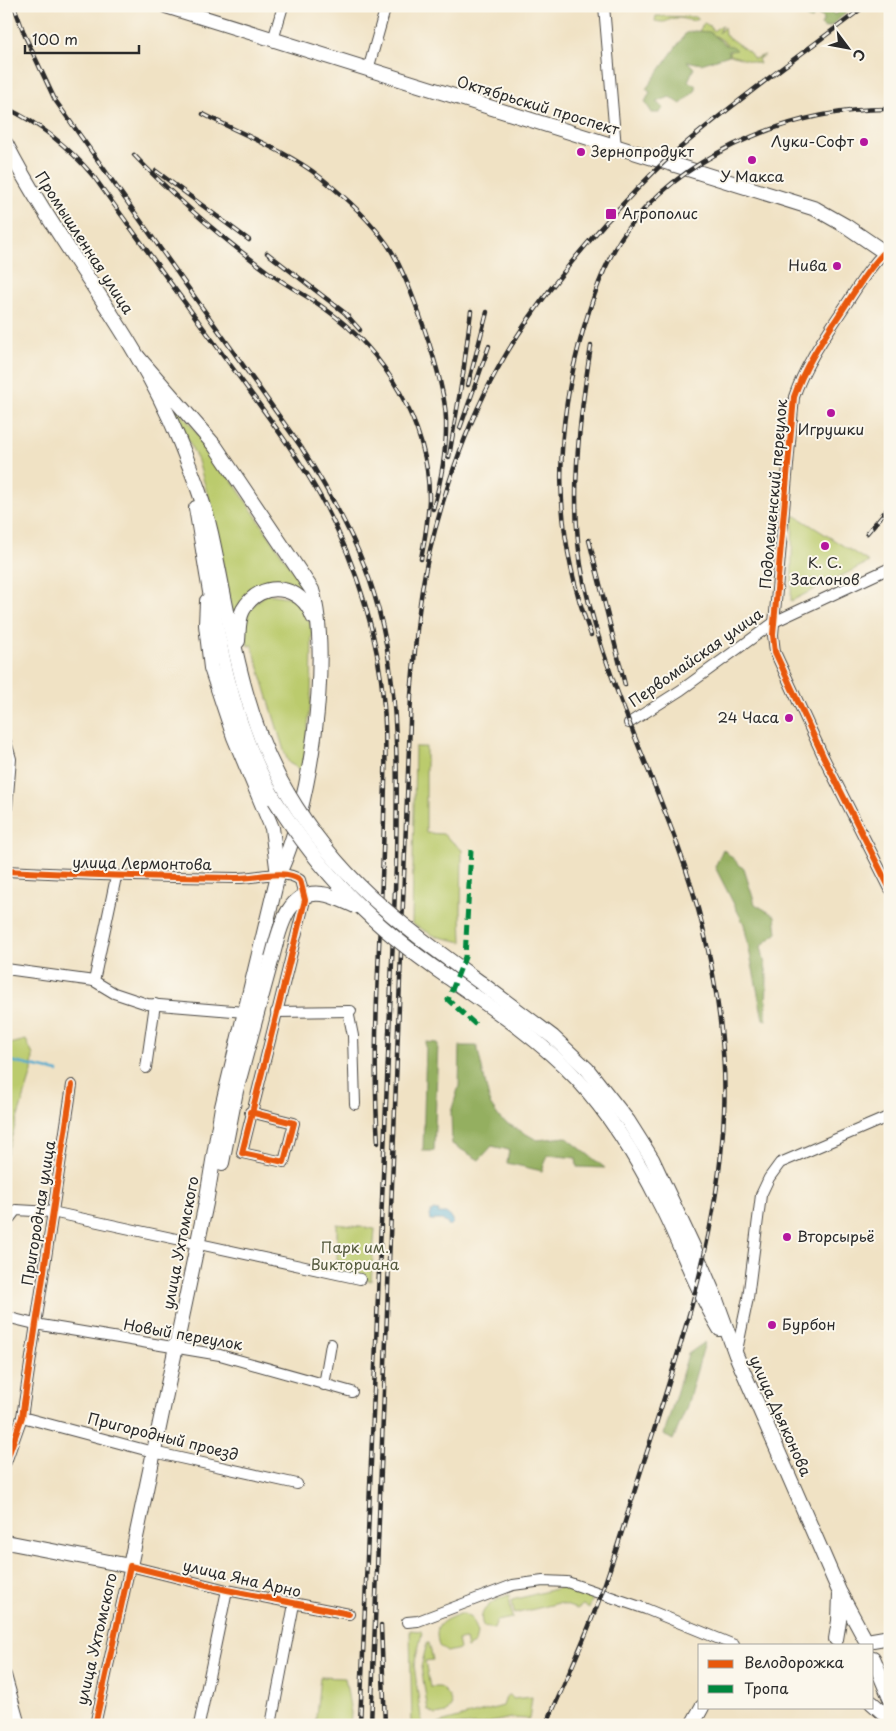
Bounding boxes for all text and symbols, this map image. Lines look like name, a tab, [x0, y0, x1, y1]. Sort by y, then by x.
scale bar	[25, 22, 139, 54]
north arrow	[824, 22, 874, 72]
text: 100 m	[32, 27, 78, 50]
text: С	[848, 45, 871, 65]
street label: Октябрьский проспект	[454, 69, 623, 140]
place label: Луки-Софт	[771, 129, 855, 152]
marker: Луки-Софт	[858, 136, 870, 148]
place label: Зернопродукт	[591, 139, 695, 162]
marker: Зернопродукт	[575, 146, 587, 158]
marker: У Макса	[746, 154, 758, 166]
place label: У Макса	[720, 164, 785, 187]
street label: Промышленная улица	[30, 166, 141, 319]
place label: Агрополис	[622, 201, 698, 224]
marker: Агрополис	[604, 207, 618, 221]
place label: Нива	[788, 253, 828, 276]
marker: Нива	[831, 260, 843, 272]
street label: Подолешенский переулок	[753, 398, 792, 590]
marker: Игрушки	[825, 407, 837, 419]
place label: Игрушки	[798, 417, 864, 440]
marker: К. С. Заслонов	[819, 540, 831, 552]
place label: К. С. Заслонов	[790, 550, 860, 590]
street label: Первомайская улица	[623, 601, 767, 712]
place label: 24 Часа	[718, 705, 780, 728]
marker: 24 Часа	[783, 712, 795, 724]
street label: улица Лермонтова	[72, 850, 213, 875]
street label: Пригородная улица	[15, 1138, 60, 1287]
street label: улица Ухтомского	[155, 1174, 204, 1311]
place label: Вторсырьё	[797, 1224, 875, 1247]
marker: Вторсырьё	[781, 1231, 793, 1243]
park label: Парк им. Викториана	[311, 1235, 400, 1275]
street label: Новый переулок	[122, 1312, 245, 1355]
place label: Бурбон	[782, 1312, 836, 1335]
marker: Бурбон	[766, 1319, 778, 1331]
street label: улица Дьяконова	[744, 1351, 819, 1480]
street label: Пригородный проезд	[86, 1406, 241, 1465]
street label: улица Яна Арно	[181, 1553, 304, 1602]
street label: улица Ухтомского	[69, 1570, 122, 1707]
legend	[698, 1644, 874, 1708]
text: Велодорожка	[744, 1650, 845, 1673]
text: Тропа	[744, 1676, 789, 1699]

